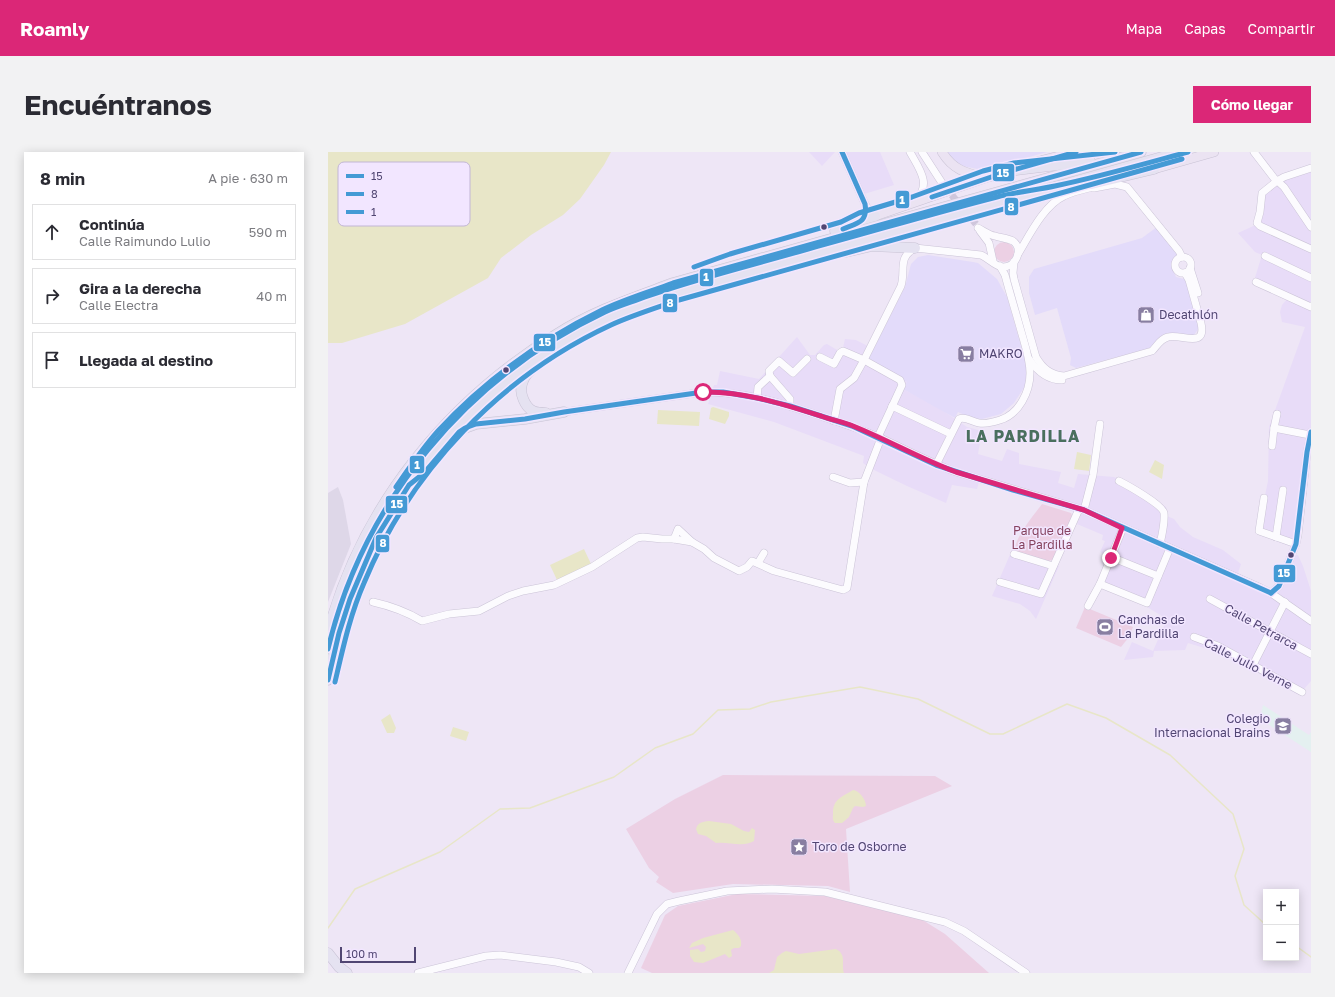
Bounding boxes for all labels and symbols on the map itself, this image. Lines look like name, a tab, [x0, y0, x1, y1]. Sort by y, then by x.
legend	[338, 162, 470, 226]
line badge: 15	[992, 163, 1015, 182]
text: 15	[997, 166, 1009, 179]
text: 15	[371, 169, 383, 182]
text: 8	[371, 187, 378, 200]
line badge: 1	[895, 190, 910, 209]
text: 1	[899, 193, 905, 206]
line badge: 8	[1004, 197, 1019, 216]
text: 8	[1007, 200, 1015, 213]
text: 1	[371, 205, 376, 218]
unlabelled marker	[819, 222, 829, 232]
line badge: 1	[699, 268, 714, 287]
text: 1	[703, 270, 709, 283]
line badge: 8	[662, 293, 678, 313]
text: 8	[666, 296, 674, 309]
shop icon: Decathlón	[1136, 305, 1156, 325]
place label: Decathlón	[1159, 307, 1218, 322]
line badge: 15	[533, 333, 556, 352]
text: 15	[539, 335, 551, 348]
supermarket icon: MAKRO	[956, 344, 976, 364]
place label: MAKRO	[979, 346, 1023, 361]
unlabelled marker	[501, 365, 511, 375]
route start	[694, 383, 712, 401]
district label: LA PARDILLA	[966, 426, 1080, 446]
line badge: 1	[409, 455, 425, 474]
text: 1	[414, 458, 420, 471]
line badge: 15	[385, 495, 408, 514]
text: 15	[391, 497, 403, 510]
park label: Parque de La Pardilla	[1012, 523, 1072, 552]
line badge: 8	[375, 534, 390, 553]
text: 8	[379, 536, 387, 549]
route end	[1102, 549, 1120, 567]
unlabelled marker	[1286, 550, 1296, 560]
line badge: 15	[1273, 564, 1296, 583]
text: 15	[1278, 566, 1290, 579]
street label: Calle Petrarca	[1222, 600, 1300, 653]
place label: Canchas de La Pardilla	[1118, 612, 1185, 641]
sports icon: Canchas de La Pardilla	[1095, 617, 1115, 637]
street label: Calle Julio Verne	[1202, 635, 1295, 692]
place label: Colegio Internacional Brains	[1154, 711, 1270, 740]
school or university icon: Colegio Internacional Brains	[1273, 716, 1293, 736]
place icon: Toro de Osborne	[789, 837, 809, 857]
place label: Toro de Osborne	[812, 839, 907, 854]
scale bar	[340, 945, 416, 964]

